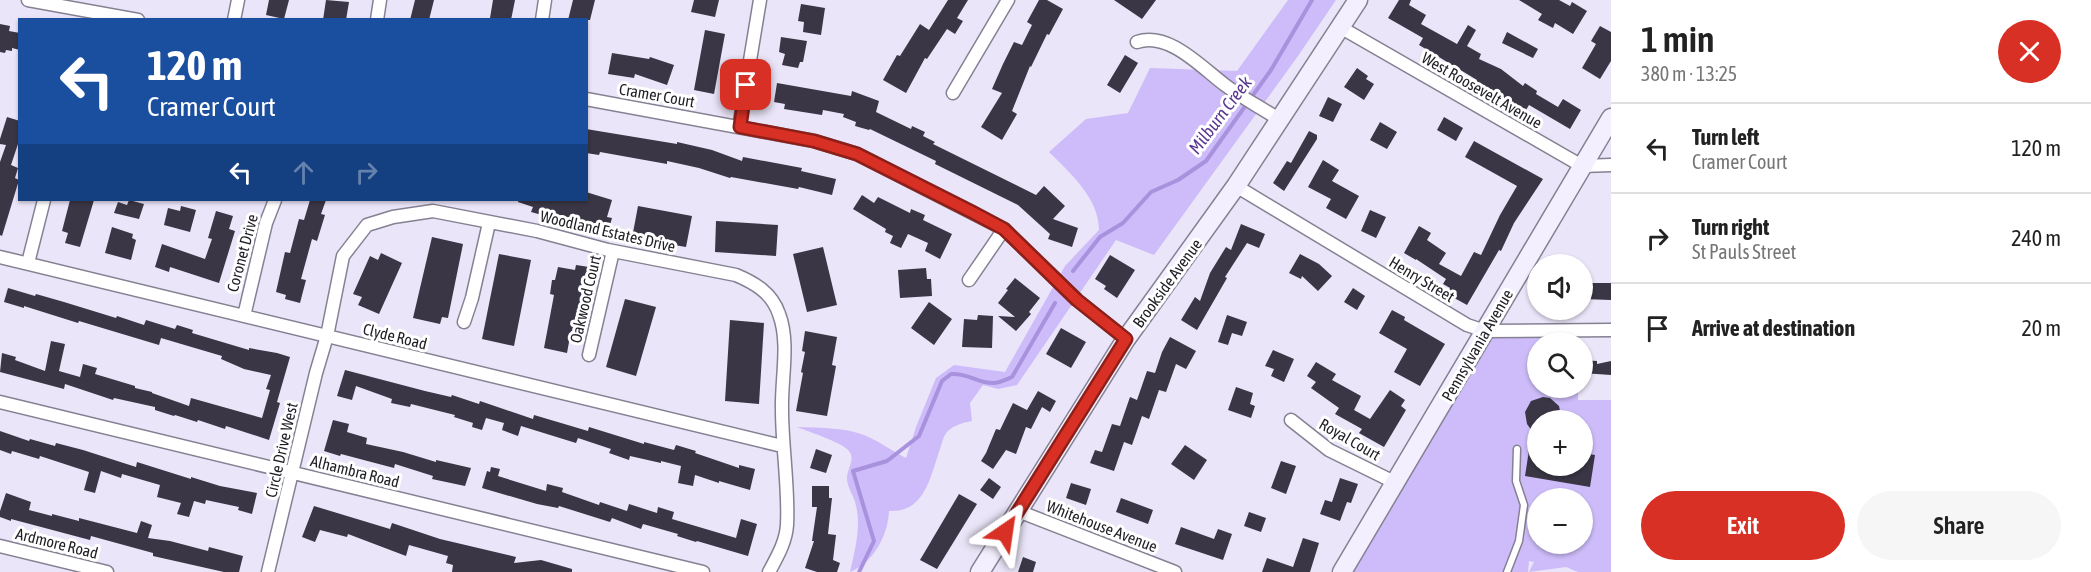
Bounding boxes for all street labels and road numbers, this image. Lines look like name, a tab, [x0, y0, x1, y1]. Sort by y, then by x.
street label: West Roosevelt Avenue	[1419, 48, 1545, 132]
street label: Cramer Court	[618, 80, 697, 111]
street label: Woodland Estates Drive	[539, 207, 677, 255]
street label: Coronet Drive	[223, 212, 261, 294]
street label: Brookside Avenue	[1129, 235, 1205, 331]
street label: Oakwood Court	[566, 253, 604, 345]
street label: Henry Street	[1386, 253, 1458, 307]
street label: Pennsylvania Avenue	[1438, 286, 1517, 405]
street label: Clyde Road	[361, 319, 429, 354]
street label: Circle Drive West	[261, 400, 301, 499]
street label: Royal Court	[1316, 414, 1384, 465]
street label: Alhambra Road	[309, 451, 401, 491]
street label: Whitehouse Avenue	[1044, 497, 1160, 555]
street label: Ardmore Road	[14, 524, 100, 562]

